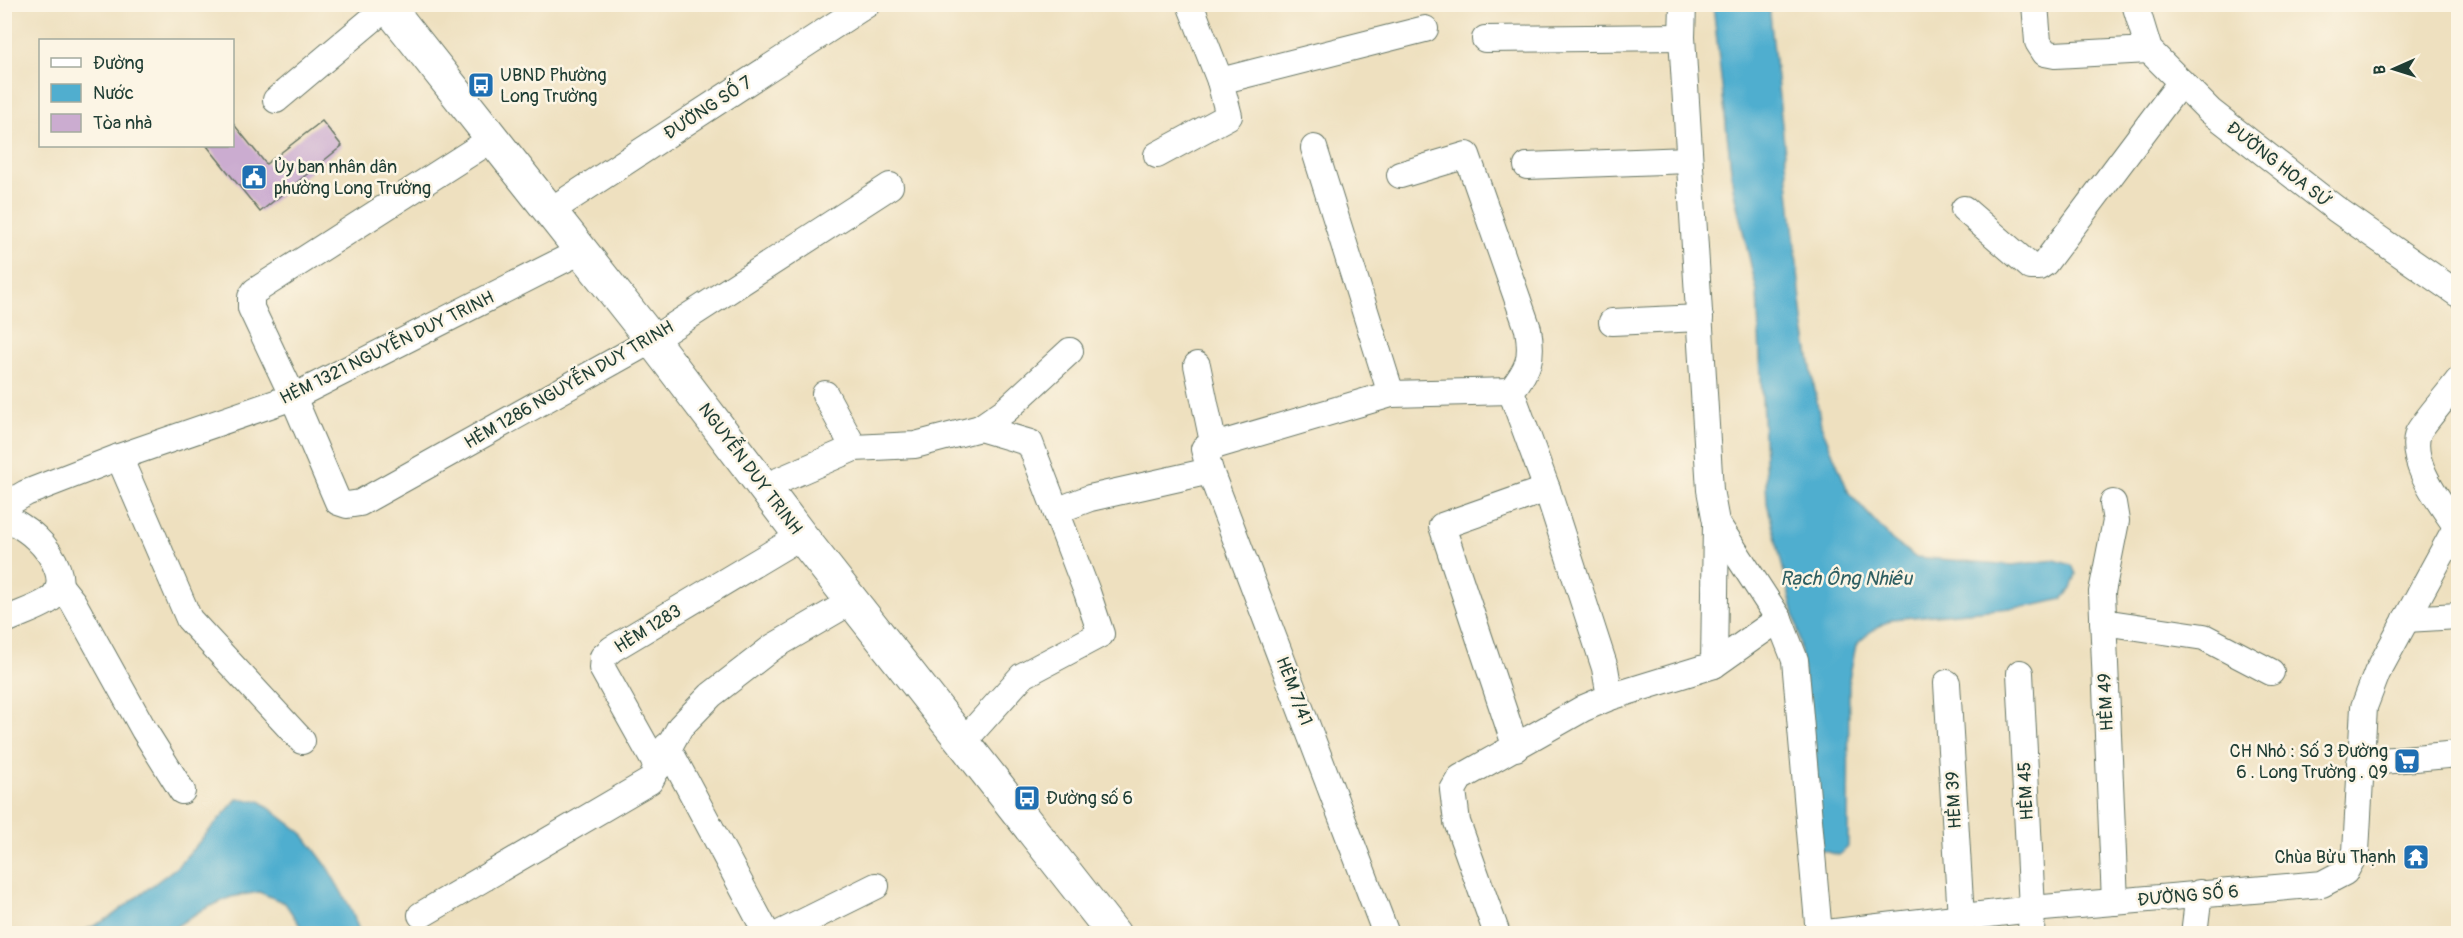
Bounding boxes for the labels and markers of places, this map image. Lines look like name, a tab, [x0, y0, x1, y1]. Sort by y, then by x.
place label: UBND Phường Long Trường	[500, 64, 607, 108]
bus stop icon: UBND Phường Long Trường	[466, 70, 496, 100]
place label: Ủy ban nhân dân phường Long Trường	[274, 156, 431, 200]
public building icon: Ủy ban nhân dân phường Long Trường	[239, 162, 269, 192]
place label: CH Nhỏ : Số 3 Đường 6 . Long Trường . Q9	[2230, 740, 2388, 784]
supermarket icon: CH Nhỏ : Số 3 Đường 6 . Long Trường . Q9	[2392, 746, 2422, 776]
bus stop icon: Đường số 6	[1012, 783, 1042, 813]
place label: Đường số 6	[1046, 787, 1133, 810]
temple icon: Chùa Bửu Thạnh	[2401, 842, 2431, 872]
place label: Chùa Bửu Thạnh	[2275, 846, 2396, 869]

